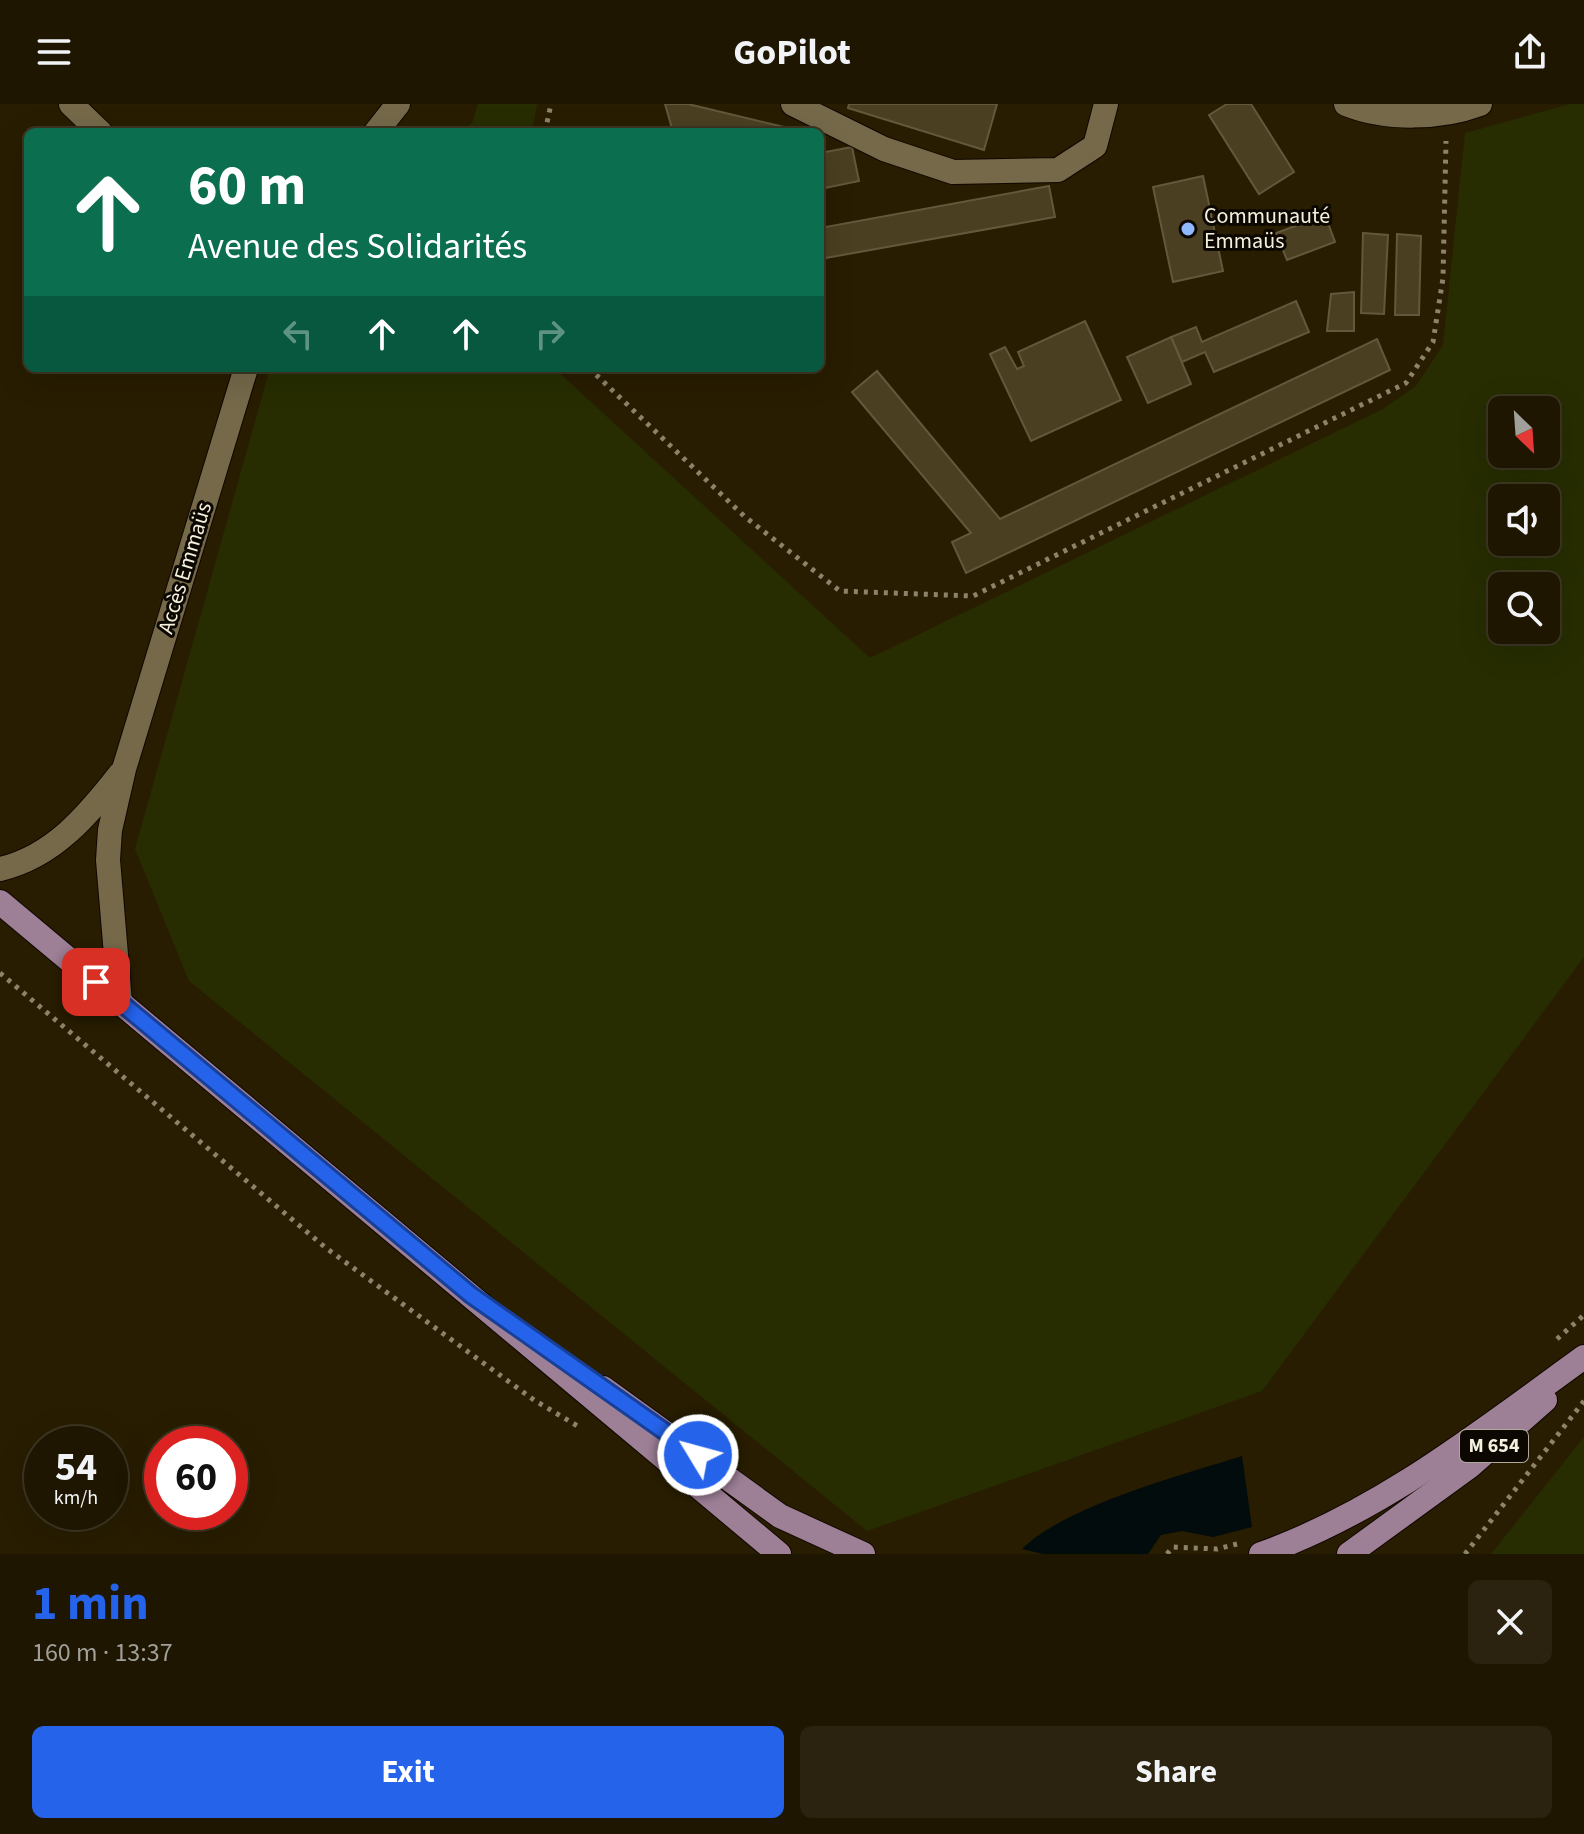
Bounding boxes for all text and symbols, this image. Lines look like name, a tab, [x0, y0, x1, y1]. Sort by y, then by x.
text: GoPilot	[733, 27, 851, 78]
icon: menu	[32, 30, 76, 74]
icon: share	[1508, 30, 1552, 74]
text: 60 m	[188, 147, 306, 226]
icon: ahead	[56, 160, 160, 264]
place label: Communauté Emmaüs	[1204, 200, 1330, 257]
marker: Communauté Emmaüs	[1179, 220, 1197, 238]
text: Avenue des Solidarités	[188, 221, 527, 272]
icon: left	[276, 312, 320, 356]
icon: ahead	[360, 312, 404, 356]
icon: ahead	[444, 312, 488, 356]
icon: right	[528, 312, 572, 356]
north arrow	[1488, 396, 1560, 468]
map controls	[1488, 396, 1560, 644]
button: sound	[1488, 484, 1560, 556]
street label: Accès Emmaüs	[150, 498, 220, 638]
button: search	[1488, 572, 1560, 644]
pin	[62, 948, 130, 1016]
icon: arrive	[74, 960, 118, 1004]
position arrow	[656, 1413, 740, 1497]
speed limit sign: 60	[144, 1426, 248, 1530]
road number: M 654	[1460, 1430, 1528, 1462]
text: 54	[55, 1439, 97, 1496]
text: km/h	[54, 1484, 98, 1512]
text: 1 min	[32, 1570, 149, 1638]
button: close	[1468, 1580, 1552, 1664]
text: 160 m · 13:37	[32, 1634, 173, 1671]
button: Exit	[32, 1726, 784, 1818]
button: Share	[800, 1726, 1552, 1818]

